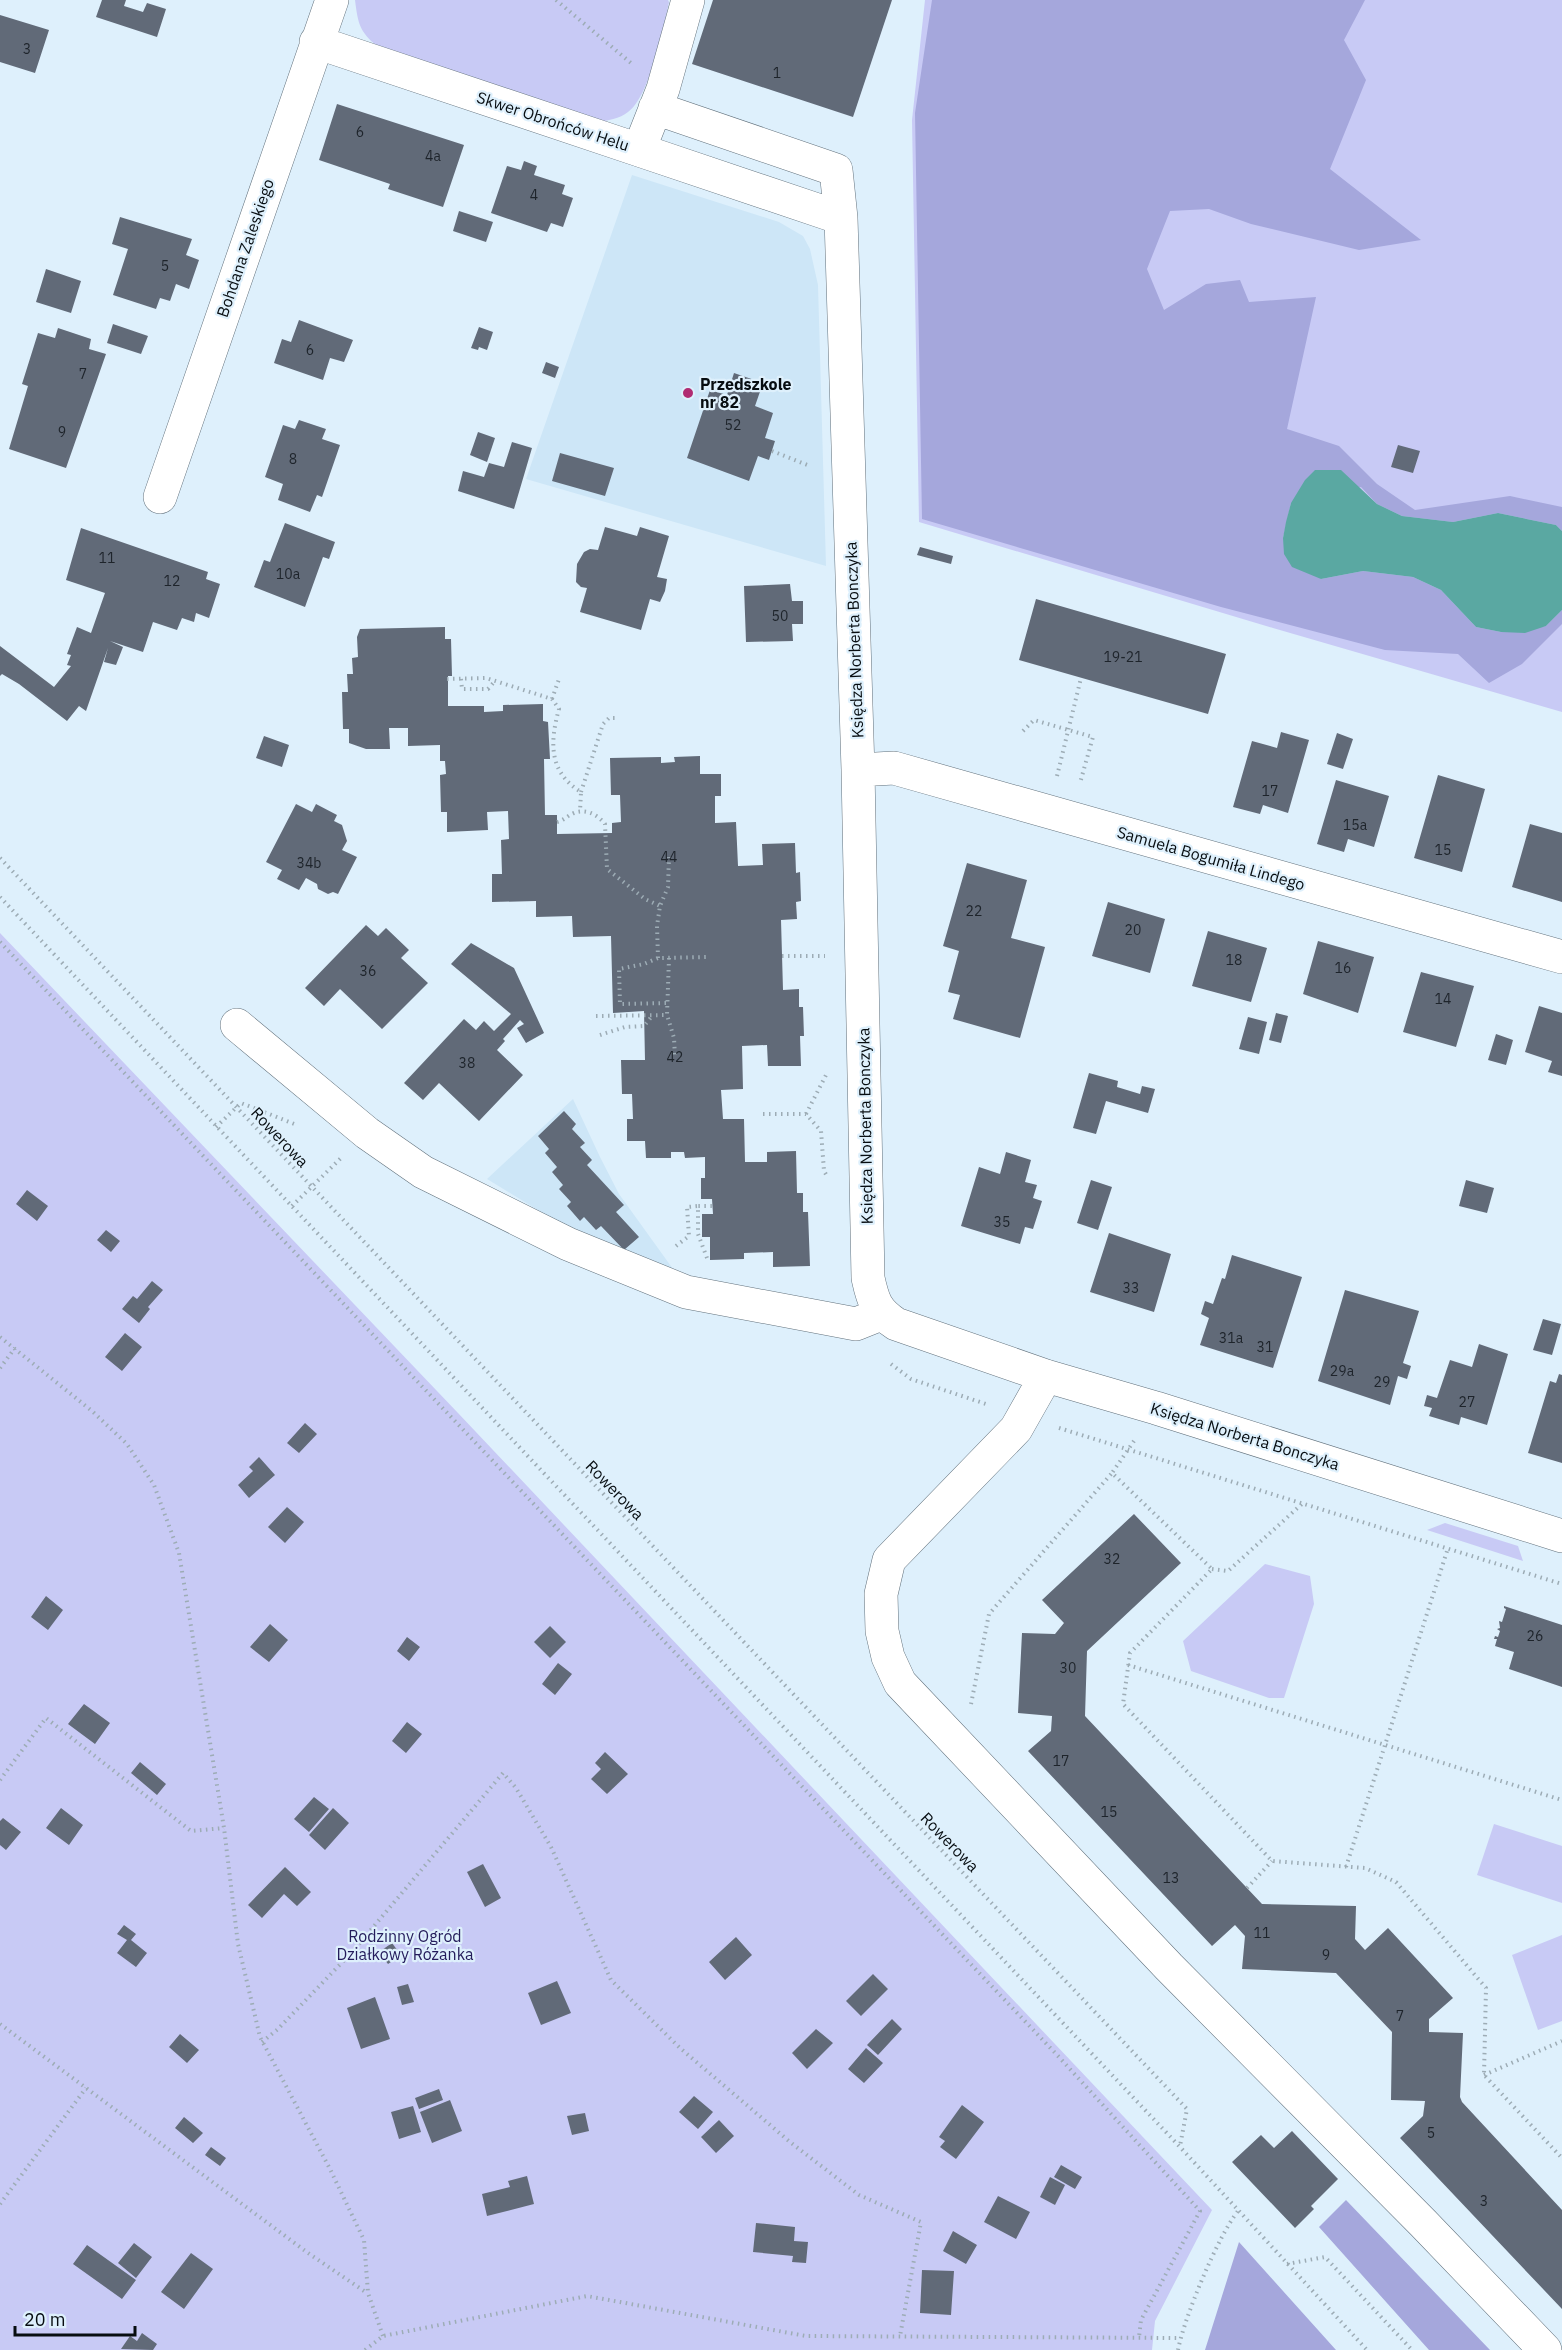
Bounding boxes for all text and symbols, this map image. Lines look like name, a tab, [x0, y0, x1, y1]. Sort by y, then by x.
house number: 3	[23, 40, 31, 58]
house number: 1	[773, 64, 781, 82]
street label: Skwer Obrońców Helu	[474, 87, 632, 155]
house number: 6	[356, 123, 364, 141]
house number: 4a	[425, 147, 441, 165]
street label: Bohdana Zaleskiego	[212, 176, 278, 320]
house number: 4	[530, 186, 538, 204]
house number: 5	[161, 257, 169, 275]
house number: 6	[306, 341, 314, 359]
house number: 7	[79, 365, 87, 383]
place label: Przedszkole nr 82	[700, 374, 791, 412]
marker: Przedszkole nr 82	[681, 386, 695, 400]
house number: 52	[725, 416, 741, 434]
house number: 9	[58, 423, 66, 441]
house number: 8	[289, 450, 297, 468]
street label: Księdza Norberta Bonczyka	[841, 541, 867, 739]
house number: 11	[99, 549, 115, 567]
house number: 10a	[276, 565, 301, 583]
house number: 12	[164, 572, 180, 590]
house number: 50	[772, 607, 788, 625]
house number: 19-21	[1103, 648, 1143, 666]
house number: 17	[1262, 782, 1278, 800]
house number: 15a	[1343, 816, 1368, 834]
street label: Samuela Bogumiła Lindego	[1115, 822, 1307, 894]
house number: 15	[1435, 841, 1451, 859]
house number: 44	[661, 848, 677, 866]
house number: 34b	[297, 854, 321, 872]
house number: 22	[966, 902, 982, 920]
house number: 20	[1125, 921, 1141, 939]
house number: 18	[1226, 951, 1242, 969]
house number: 16	[1335, 959, 1351, 977]
house number: 36	[360, 962, 376, 980]
house number: 14	[1435, 990, 1451, 1008]
street label: Księdza Norberta Bonczyka	[853, 1027, 877, 1225]
house number: 42	[667, 1048, 683, 1066]
house number: 38	[459, 1054, 475, 1072]
street label: Rowerowa	[247, 1103, 313, 1172]
house number: 35	[994, 1213, 1010, 1231]
house number: 33	[1123, 1279, 1139, 1297]
house number: 31a	[1219, 1329, 1244, 1347]
house number: 31	[1257, 1338, 1273, 1356]
house number: 29a	[1330, 1362, 1355, 1380]
house number: 29	[1374, 1373, 1390, 1391]
house number: 27	[1459, 1393, 1475, 1411]
street label: Księdza Norberta Bonczyka	[1148, 1398, 1342, 1474]
street label: Rowerowa	[582, 1456, 649, 1524]
house number: 32	[1104, 1550, 1120, 1568]
house number: 26	[1527, 1627, 1543, 1645]
house number: 30	[1060, 1659, 1076, 1677]
house number: 17	[1053, 1752, 1069, 1770]
house number: 15	[1101, 1803, 1117, 1821]
street label: Rowerowa	[917, 1808, 984, 1876]
house number: 13	[1163, 1869, 1179, 1887]
house number: 11	[1254, 1924, 1270, 1942]
park label: Rodzinny Ogród Działkowy Różanka	[336, 1926, 474, 1964]
house number: 9	[1322, 1946, 1330, 1964]
house number: 7	[1396, 2007, 1404, 2025]
house number: 5	[1427, 2124, 1435, 2142]
house number: 3	[1480, 2192, 1488, 2210]
scale bar	[15, 2299, 135, 2337]
text: 20 m	[24, 2308, 66, 2331]

